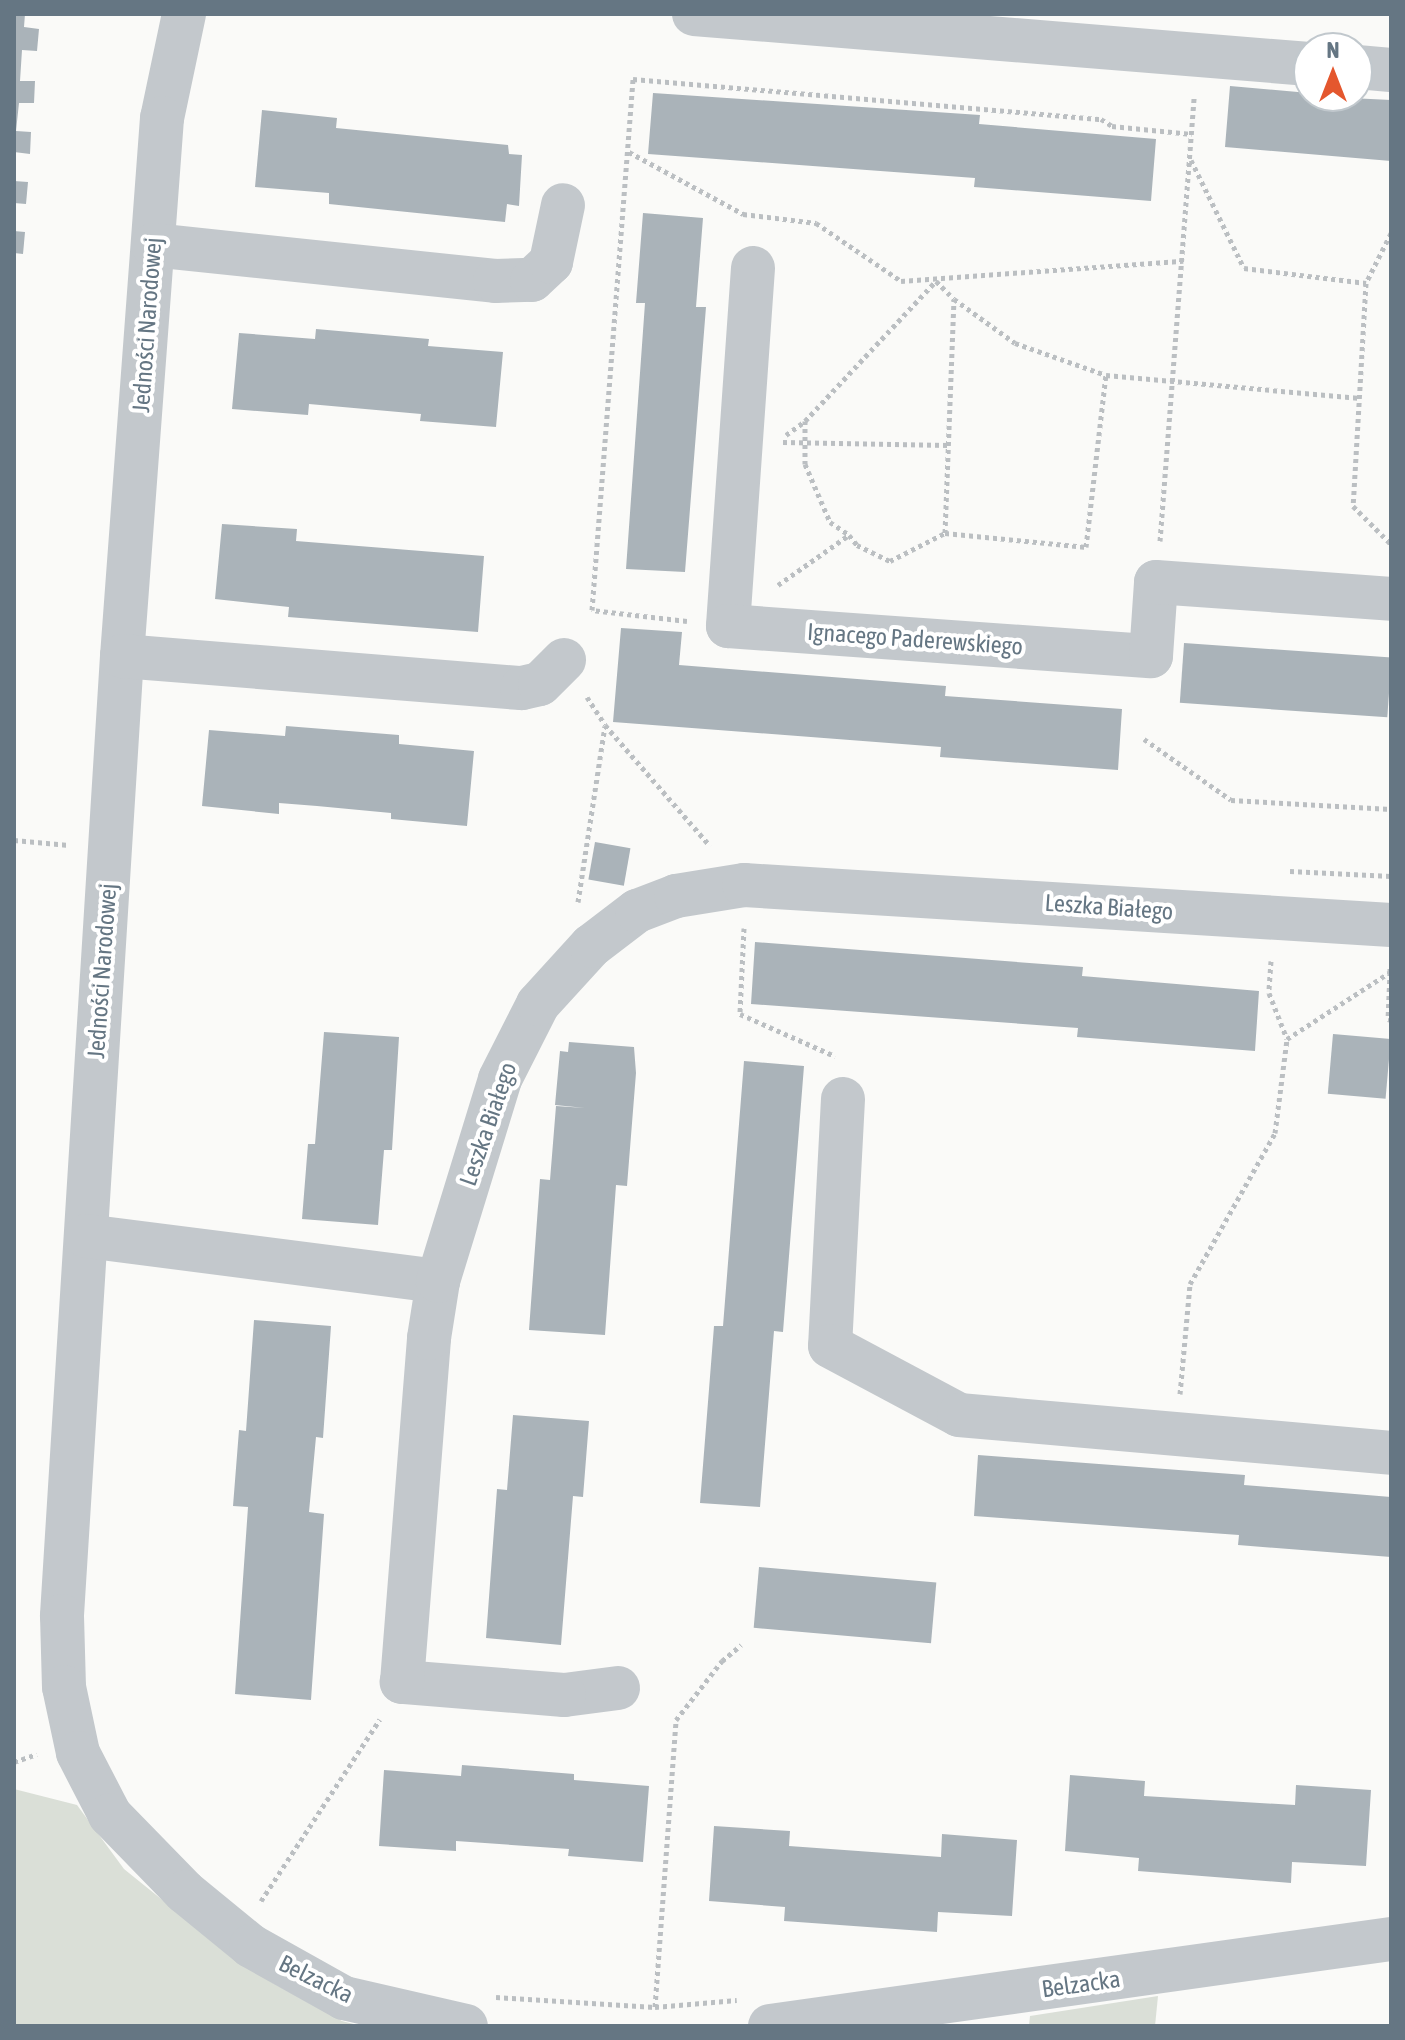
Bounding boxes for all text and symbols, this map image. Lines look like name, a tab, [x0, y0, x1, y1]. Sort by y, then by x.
north arrow	[1293, 32, 1373, 112]
text: N	[1327, 37, 1339, 63]
street label: Jedności Narodowej	[127, 236, 167, 414]
street label: Ignacego Paderewskiego	[806, 617, 1024, 661]
street label: Jedności Narodowej	[82, 882, 122, 1060]
street label: Leszka Białego	[1044, 888, 1174, 926]
street label: Leszka Białego	[453, 1059, 523, 1189]
street label: Belzacka	[274, 1949, 358, 2009]
street label: Belzacka	[1040, 1964, 1122, 2004]

